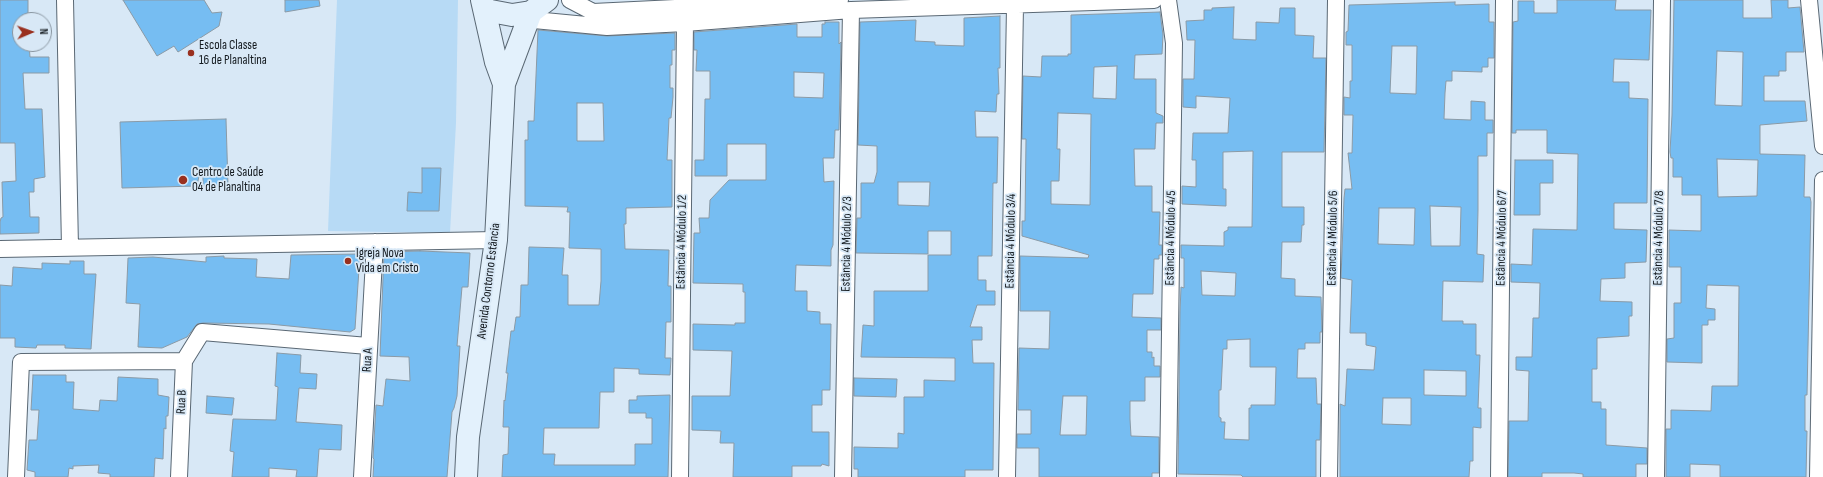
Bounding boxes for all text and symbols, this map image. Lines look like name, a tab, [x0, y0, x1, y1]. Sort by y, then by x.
north arrow	[12, 12, 52, 52]
text: N	[37, 28, 50, 35]
place label: Escola Classe 16 de Planaltina	[199, 38, 267, 69]
marker: Escola Classe 16 de Planaltina	[186, 48, 196, 58]
place label: Centro de Saúde 04 de Planaltina	[192, 165, 263, 196]
marker: Centro de Saúde 04 de Planaltina	[177, 174, 189, 186]
street label: Estância 4 Módulo 4/5	[1162, 190, 1180, 286]
street label: Estância 4 Módulo 5/6	[1324, 190, 1342, 286]
street label: Estância 4 Módulo 6/7	[1493, 190, 1511, 286]
street label: Estância 4 Módulo 7/8	[1650, 190, 1668, 286]
street label: Estância 4 Módulo 3/4	[1002, 194, 1020, 288]
street label: Estância 4 Módulo 1/2	[673, 195, 691, 289]
street label: Estância 4 Módulo 2/3	[838, 196, 856, 292]
street label: Avenida Contorno Estância	[474, 222, 504, 340]
place label: Igreja Nova Vida em Cristo	[356, 246, 419, 277]
marker: Igreja Nova Vida em Cristo	[343, 256, 353, 266]
street label: Rua A	[360, 348, 376, 372]
street label: Rua B	[174, 390, 190, 414]

